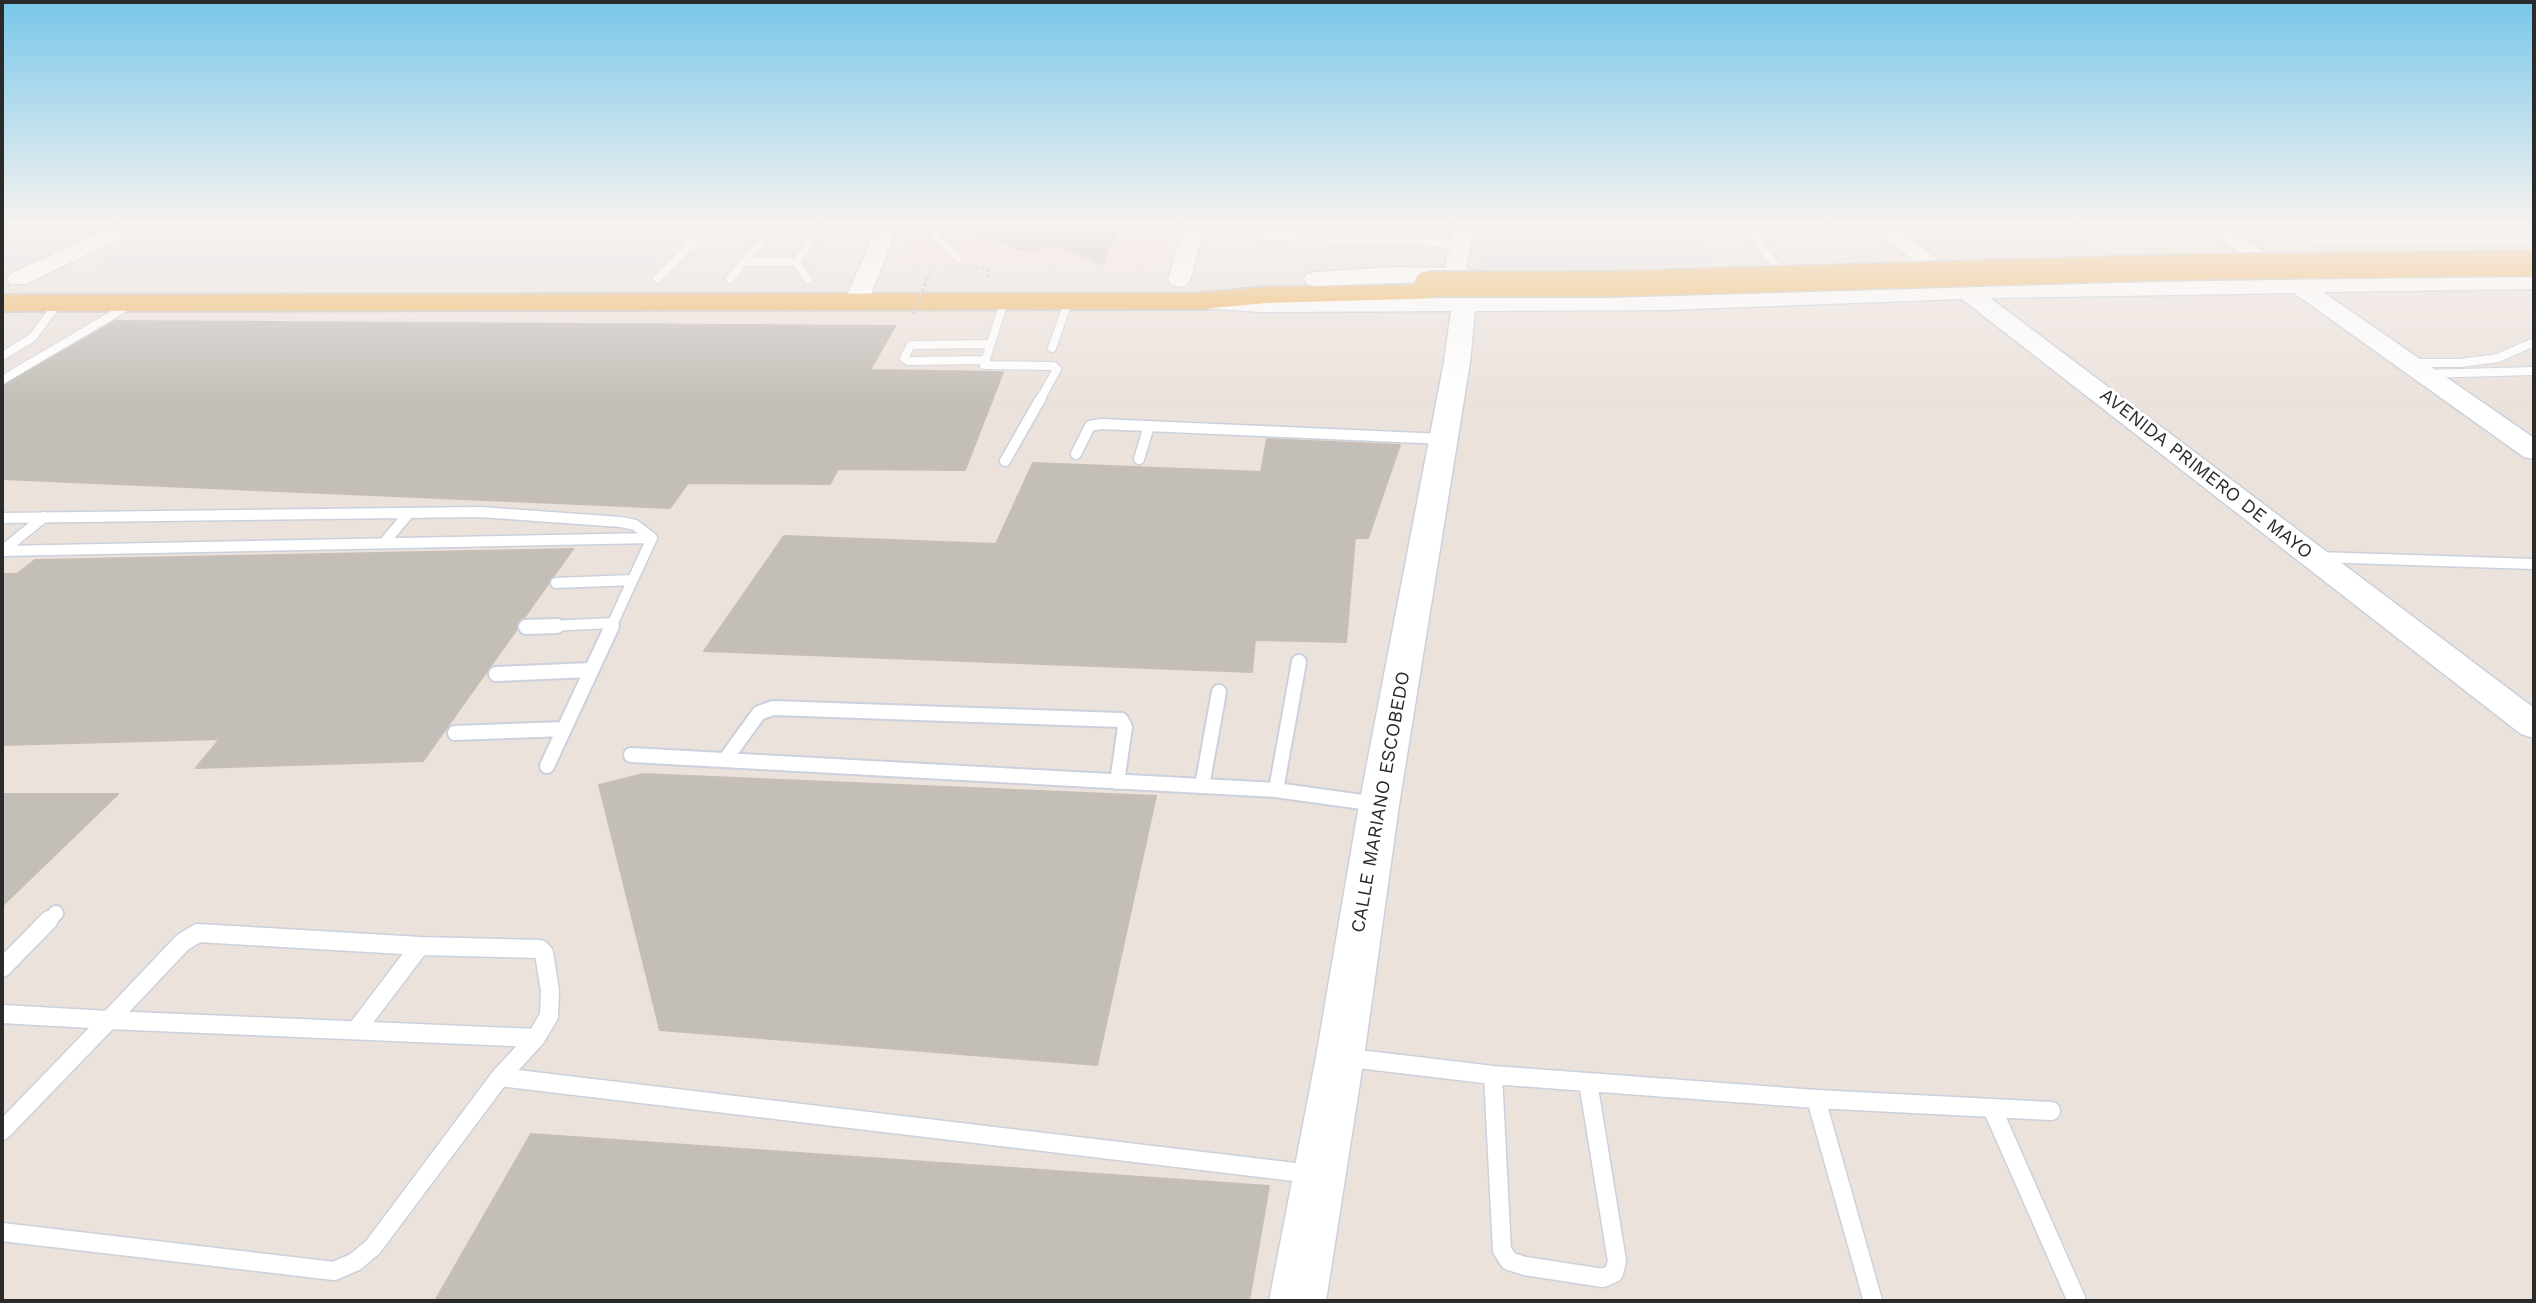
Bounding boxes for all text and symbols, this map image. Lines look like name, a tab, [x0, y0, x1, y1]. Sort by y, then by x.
street label: AVENIDA PRIMERO DE MAYO	[2095, 384, 2317, 564]
street label: CALLE MARIANO ESCOBEDO	[1347, 669, 1415, 935]

